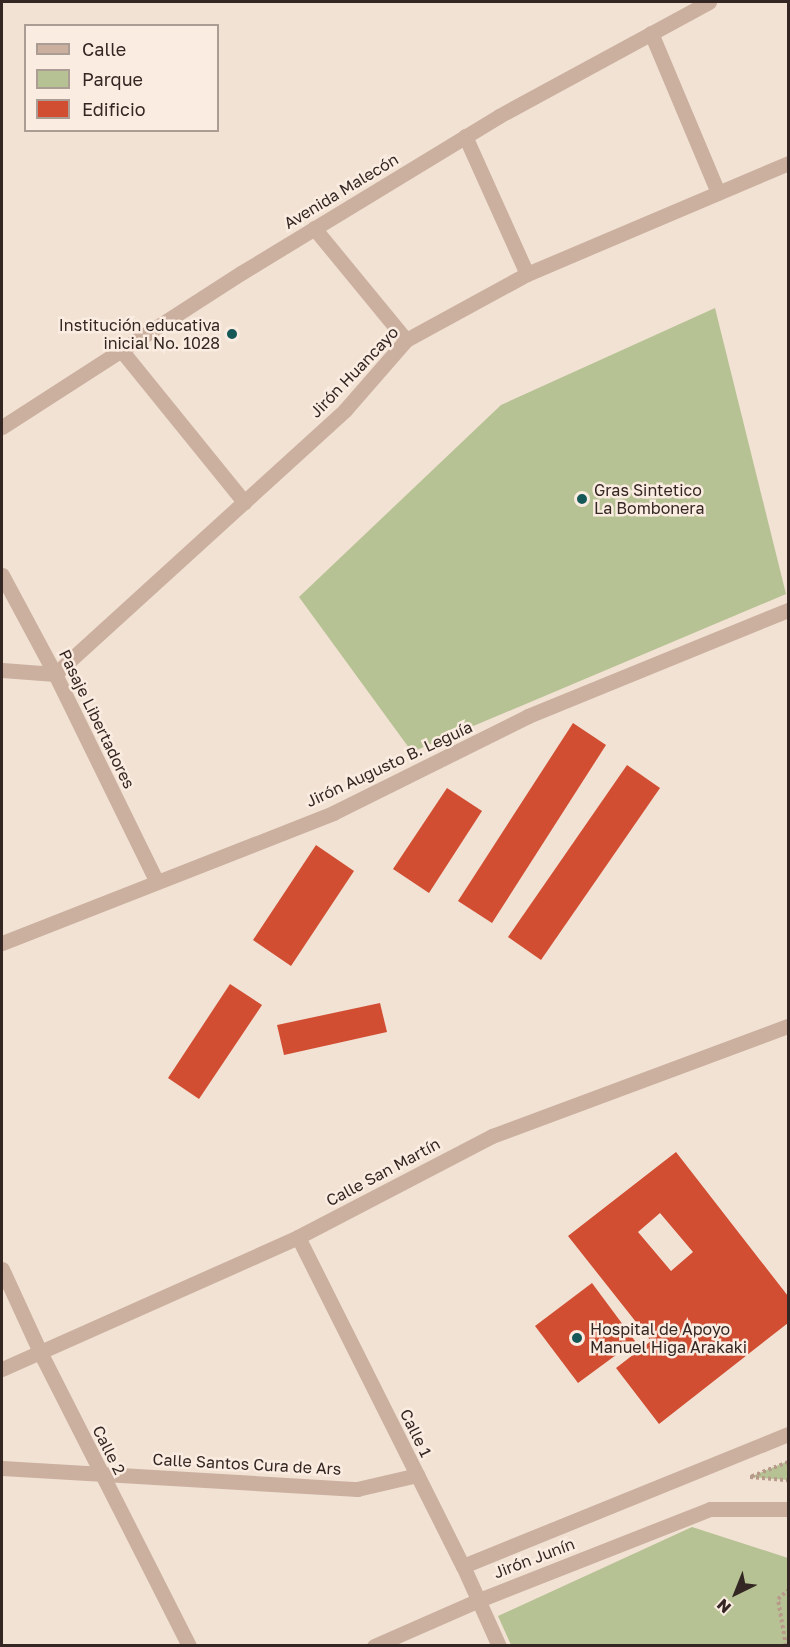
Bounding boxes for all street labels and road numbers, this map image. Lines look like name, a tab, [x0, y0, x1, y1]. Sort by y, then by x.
street label: Avenida Malecón	[280, 149, 402, 233]
street label: Jirón Huancayo	[306, 322, 402, 422]
street label: Pasaje Libertadores	[55, 646, 139, 792]
street label: Jirón Augusto B. Leguía	[303, 717, 475, 811]
street label: Calle San Martín	[323, 1134, 443, 1210]
street label: Calle 1	[396, 1406, 436, 1460]
street label: Calle 2	[89, 1422, 129, 1478]
street label: Calle Santos Cura de Ars	[152, 1449, 342, 1479]
street label: Jirón Junín	[491, 1534, 577, 1582]

